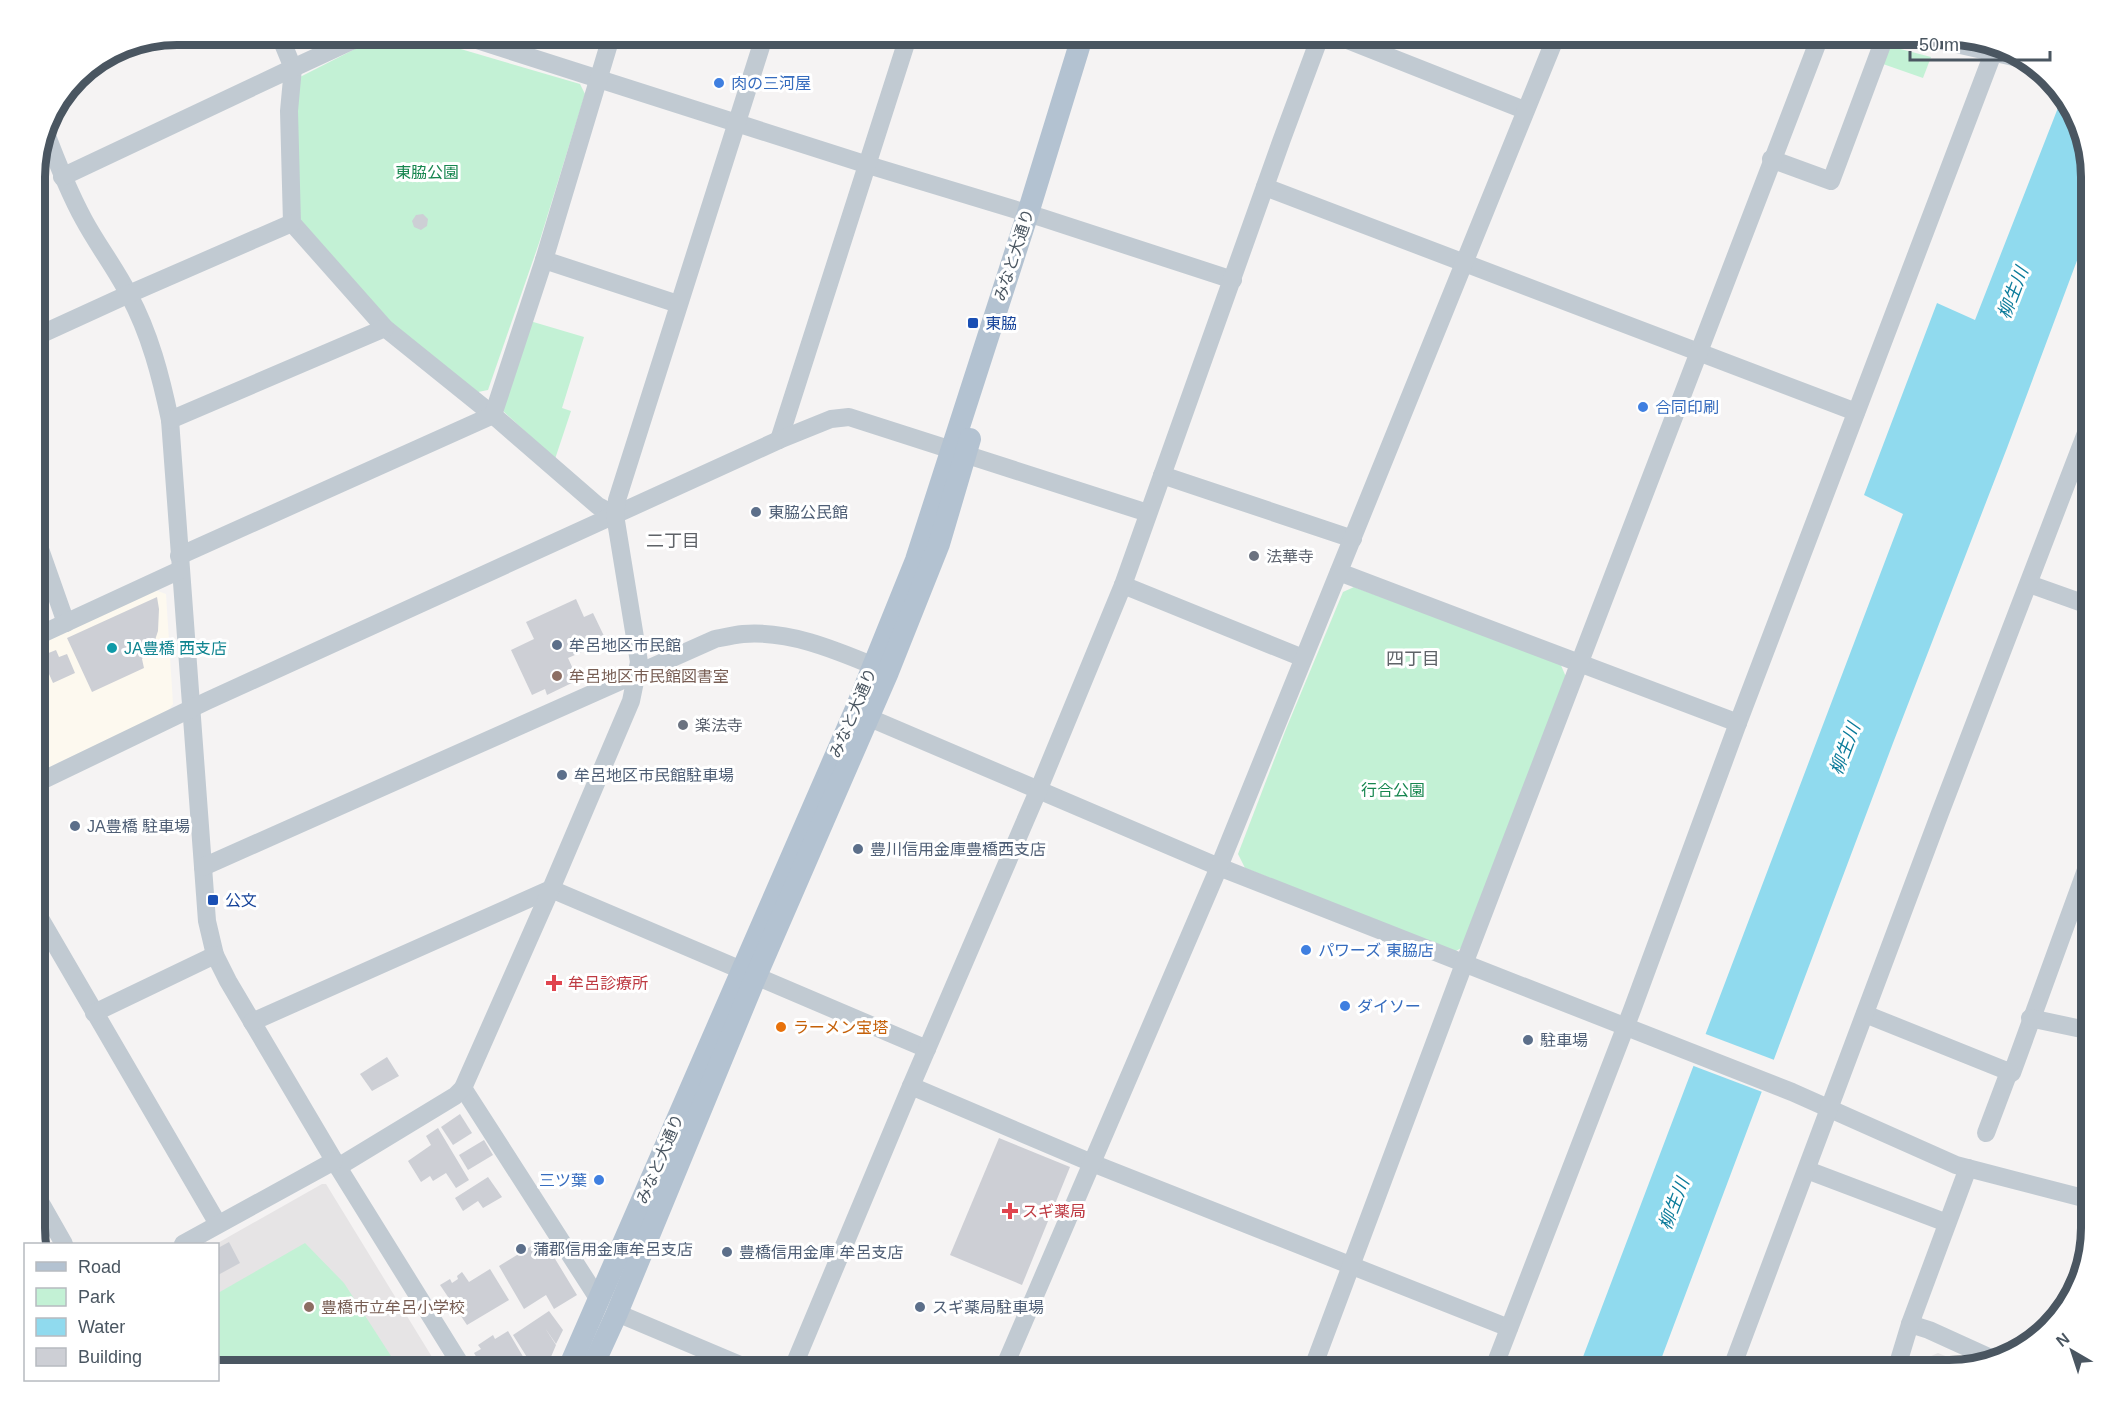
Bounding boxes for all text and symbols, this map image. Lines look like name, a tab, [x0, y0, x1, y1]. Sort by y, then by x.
scale bar	[1910, 24, 2050, 62]
text: 50 m	[1919, 35, 1959, 55]
place label: 肉の三河屋	[731, 75, 811, 92]
marker: 肉の三河屋	[712, 76, 726, 90]
park label: 東脇公園	[395, 164, 459, 181]
street label: みなと大通り	[991, 207, 1037, 303]
water label: 柳生川	[1994, 262, 2033, 322]
place label: 東脇	[985, 315, 1017, 332]
marker: 東脇	[966, 316, 980, 330]
place label: 合同印刷	[1655, 399, 1719, 416]
marker: 合同印刷	[1636, 400, 1650, 414]
place label: 東脇公民館	[768, 504, 848, 521]
marker: 東脇公民館	[749, 505, 763, 519]
district label: 二丁目	[646, 531, 700, 551]
place label: 法華寺	[1266, 548, 1314, 565]
marker: 法華寺	[1247, 549, 1261, 563]
place label: 牟呂地区市民館	[569, 637, 681, 654]
marker: 牟呂地区市民館	[550, 638, 564, 652]
place label: JA豊橋 西支店	[124, 640, 227, 657]
marker: JA豊橋 西支店	[105, 641, 119, 655]
district label: 四丁目	[1386, 649, 1440, 669]
street label: みなと大通り	[826, 665, 880, 761]
place label: 牟呂地区市民館図書室	[569, 668, 729, 685]
marker: 牟呂地区市民館図書室	[550, 669, 564, 683]
place label: 楽法寺	[695, 717, 743, 734]
marker: 楽法寺	[676, 718, 690, 732]
water label: 柳生川	[1826, 718, 1865, 778]
place label: 牟呂地区市民館駐車場	[574, 767, 734, 784]
marker: 牟呂地区市民館駐車場	[555, 768, 569, 782]
park label: 行合公園	[1361, 782, 1425, 799]
place label: JA豊橋 駐車場	[87, 818, 190, 835]
marker: JA豊橋 駐車場	[68, 819, 82, 833]
place label: 豊川信用金庫豊橋西支店	[870, 841, 1046, 858]
marker: 豊川信用金庫豊橋西支店	[851, 842, 865, 856]
place label: 公文	[225, 892, 257, 909]
marker: 公文	[206, 893, 220, 907]
place label: パワーズ 東脇店	[1318, 942, 1434, 959]
marker: パワーズ 東脇店	[1299, 943, 1313, 957]
marker: 牟呂診療所	[545, 974, 563, 992]
place label: 牟呂診療所	[568, 975, 648, 992]
place label: ダイソー	[1357, 998, 1421, 1015]
marker: ダイソー	[1338, 999, 1352, 1013]
place label: ラーメン宝塔	[793, 1019, 888, 1036]
marker: ラーメン宝塔	[774, 1020, 788, 1034]
place label: 駐車場	[1540, 1032, 1588, 1049]
marker: 駐車場	[1521, 1033, 1535, 1047]
street label: みなと大通り	[633, 1111, 687, 1207]
place label: 三ツ葉	[539, 1172, 587, 1189]
marker: 三ツ葉	[592, 1173, 606, 1187]
water label: 柳生川	[1655, 1173, 1694, 1233]
place label: スギ薬局	[1022, 1203, 1086, 1220]
marker: スギ薬局	[1003, 1204, 1017, 1218]
place label: 蒲郡信用金庫牟呂支店	[533, 1241, 693, 1258]
marker: 蒲郡信用金庫牟呂支店	[514, 1242, 528, 1256]
legend	[24, 1243, 219, 1381]
place label: 豊橋信用金庫 牟呂支店	[739, 1244, 903, 1261]
marker: 豊橋信用金庫 牟呂支店	[720, 1245, 734, 1259]
text: Road	[78, 1257, 121, 1277]
text: Park	[78, 1287, 116, 1307]
place label: 豊橋市立牟呂小学校	[321, 1299, 465, 1316]
place label: スギ薬局駐車場	[932, 1299, 1044, 1316]
marker: 豊橋市立牟呂小学校	[302, 1300, 316, 1314]
marker: スギ薬局駐車場	[913, 1300, 927, 1314]
text: Water	[78, 1317, 125, 1337]
north arrow	[2042, 1321, 2102, 1381]
text: N	[2053, 1329, 2073, 1350]
text: Building	[78, 1347, 142, 1367]

